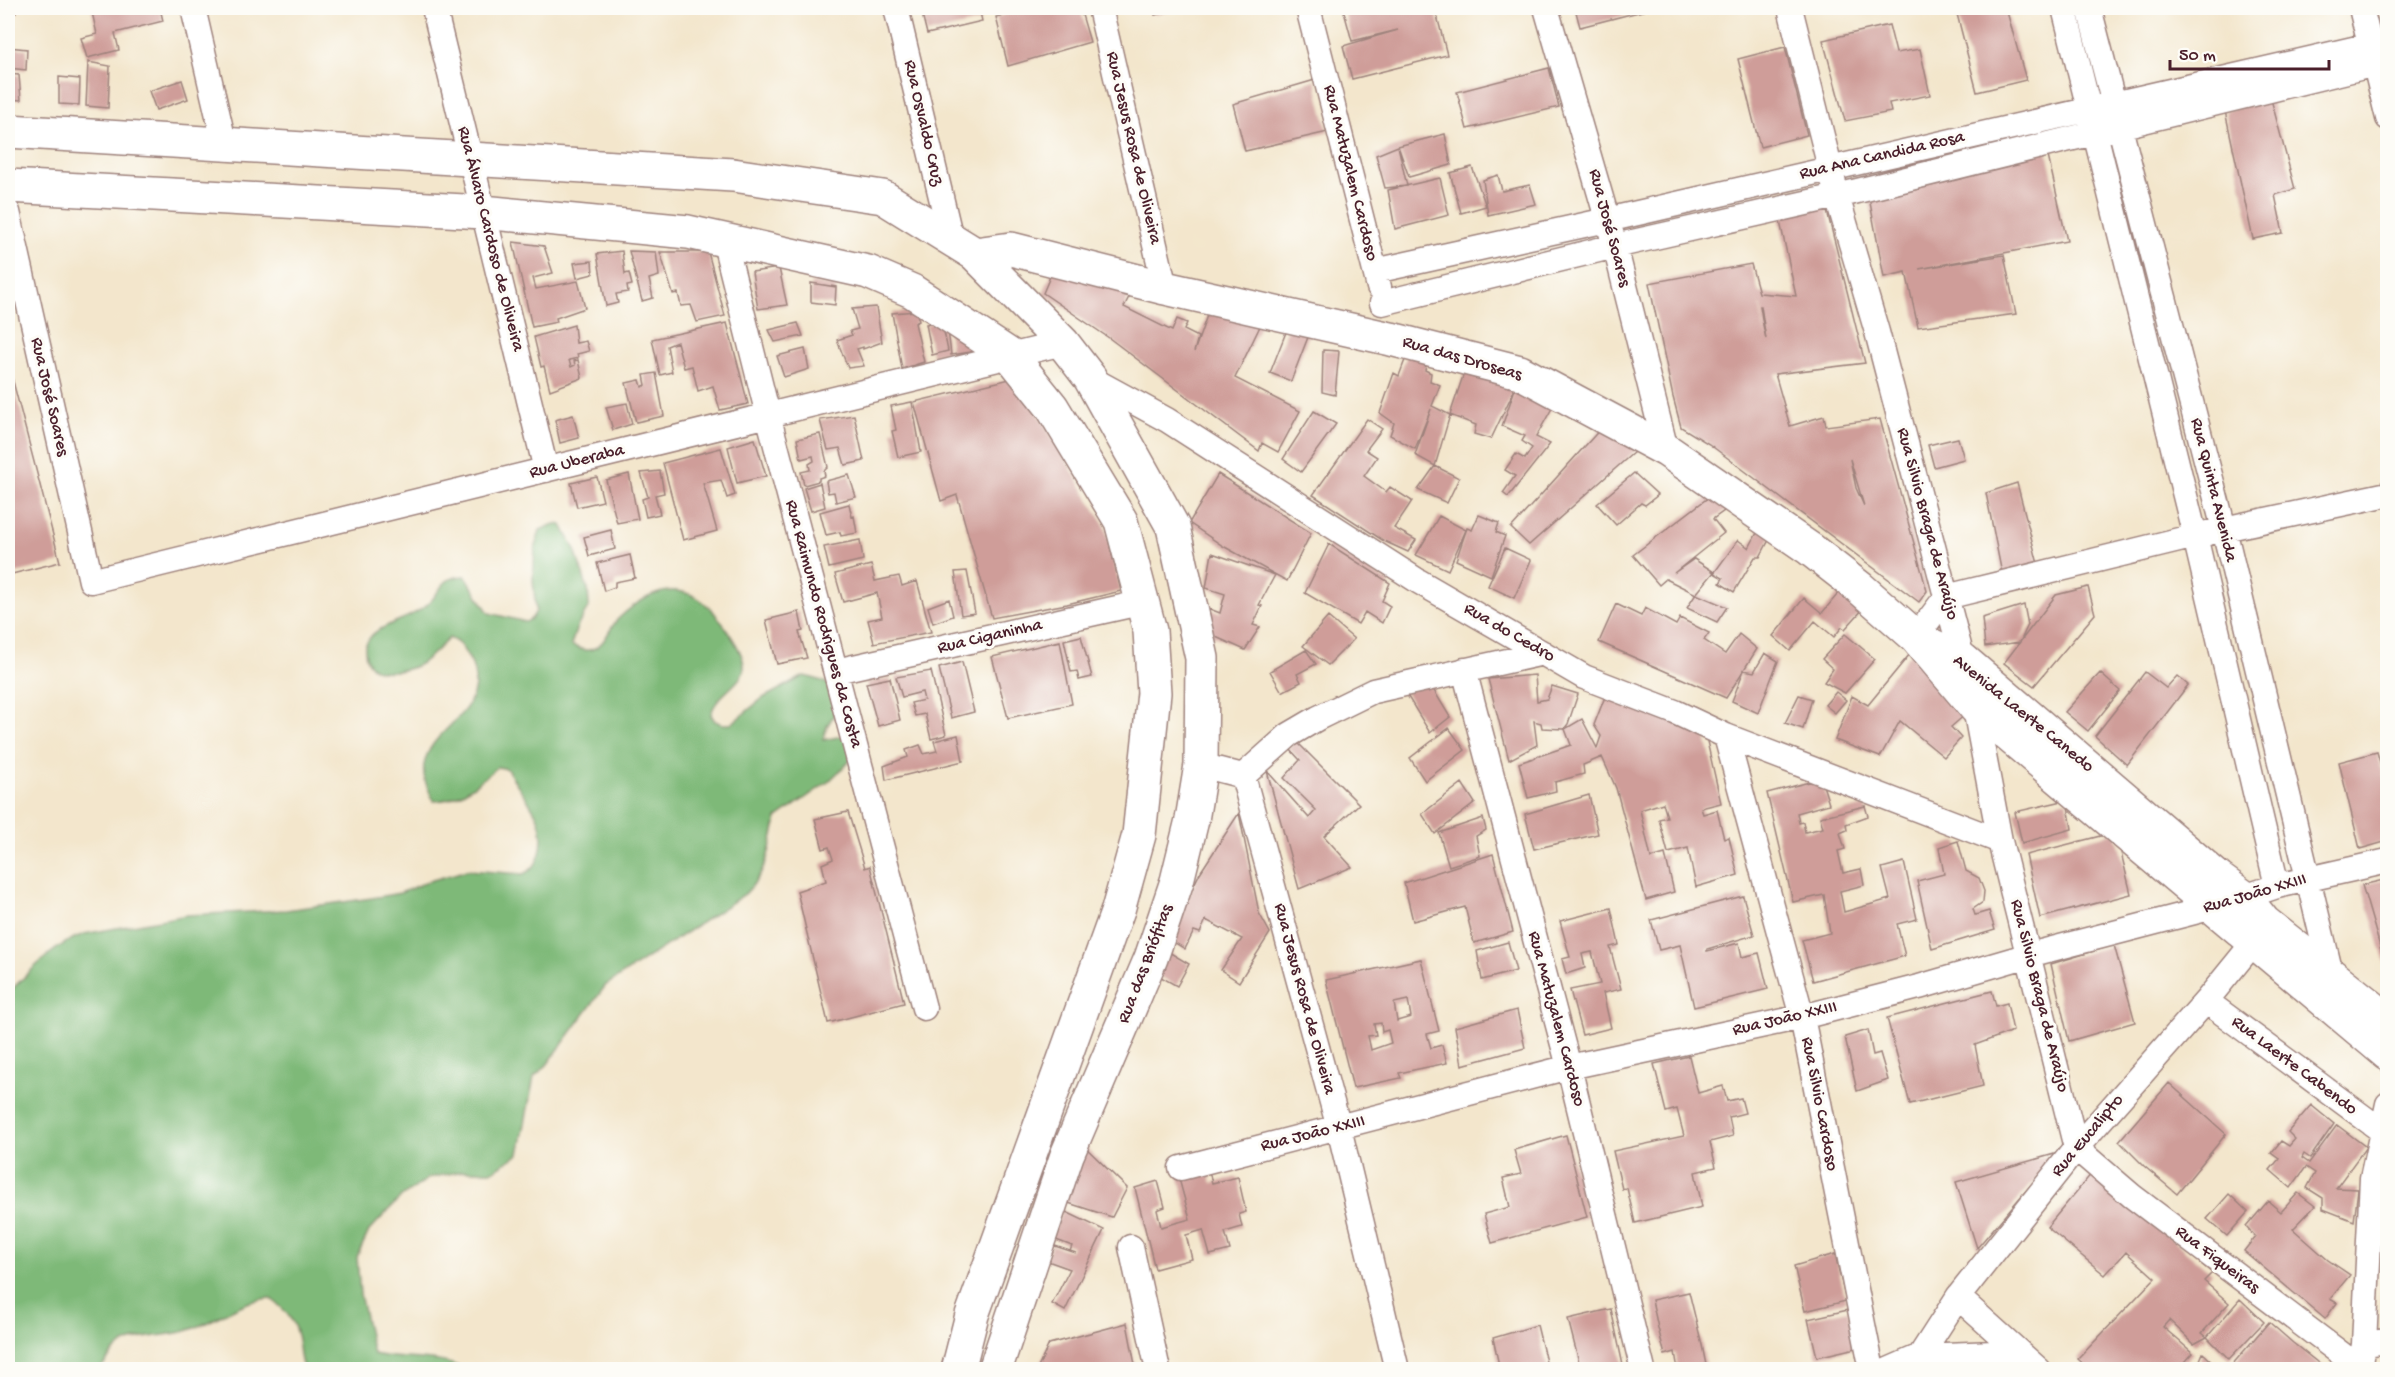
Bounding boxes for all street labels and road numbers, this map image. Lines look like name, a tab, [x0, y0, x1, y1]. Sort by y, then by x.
street label: Rua Jesus Rosa de Oliveira	[1101, 50, 1166, 247]
street label: Rua Osvaldo Cruz	[898, 58, 948, 189]
street label: Rua Matuzalem Cardoso	[1318, 83, 1382, 263]
street label: Rua Álvaro Cardoso de Oliveira	[452, 124, 529, 355]
street label: Rua Ana Candida Rosa	[1798, 127, 1967, 185]
street label: Rua José Soares	[1583, 167, 1635, 291]
street label: Rua das Droseas	[1400, 332, 1526, 386]
street label: Rua José Soares	[25, 336, 73, 460]
street label: Rua Quinta Avenida	[2185, 416, 2241, 565]
street label: Rua Silvio Braga de Araújo	[1891, 426, 1963, 622]
street label: Rua Uberaba	[527, 440, 628, 484]
street label: Rua Raimundo Rodrigues da Costa	[780, 498, 866, 751]
street label: Rua do Cedro	[1460, 599, 1558, 667]
street label: Rua Ciganinha	[936, 615, 1045, 659]
street label: Avenida Laerte Canedo	[1948, 651, 2098, 777]
street label: Rua João XXIII	[2201, 869, 2309, 919]
street label: Rua Silvio Braga de Araújo	[2005, 897, 2073, 1095]
street label: Rua das Briófitas	[1114, 900, 1179, 1026]
street label: Rua Jesus Rosa de Oliveira	[1268, 901, 1340, 1098]
street label: Rua Matuzalem Cardoso	[1522, 929, 1590, 1109]
street label: Rua João XXIII	[1731, 997, 1839, 1041]
street label: Rua Laerte Cabendo	[2227, 1012, 2361, 1120]
street label: Rua Silvio Cardoso	[1796, 1035, 1842, 1173]
street label: Rua Eucalipto	[2047, 1090, 2129, 1182]
street label: Rua João XXIII	[1259, 1111, 1367, 1157]
street label: Rua Fiqueiras	[2170, 1221, 2265, 1299]

